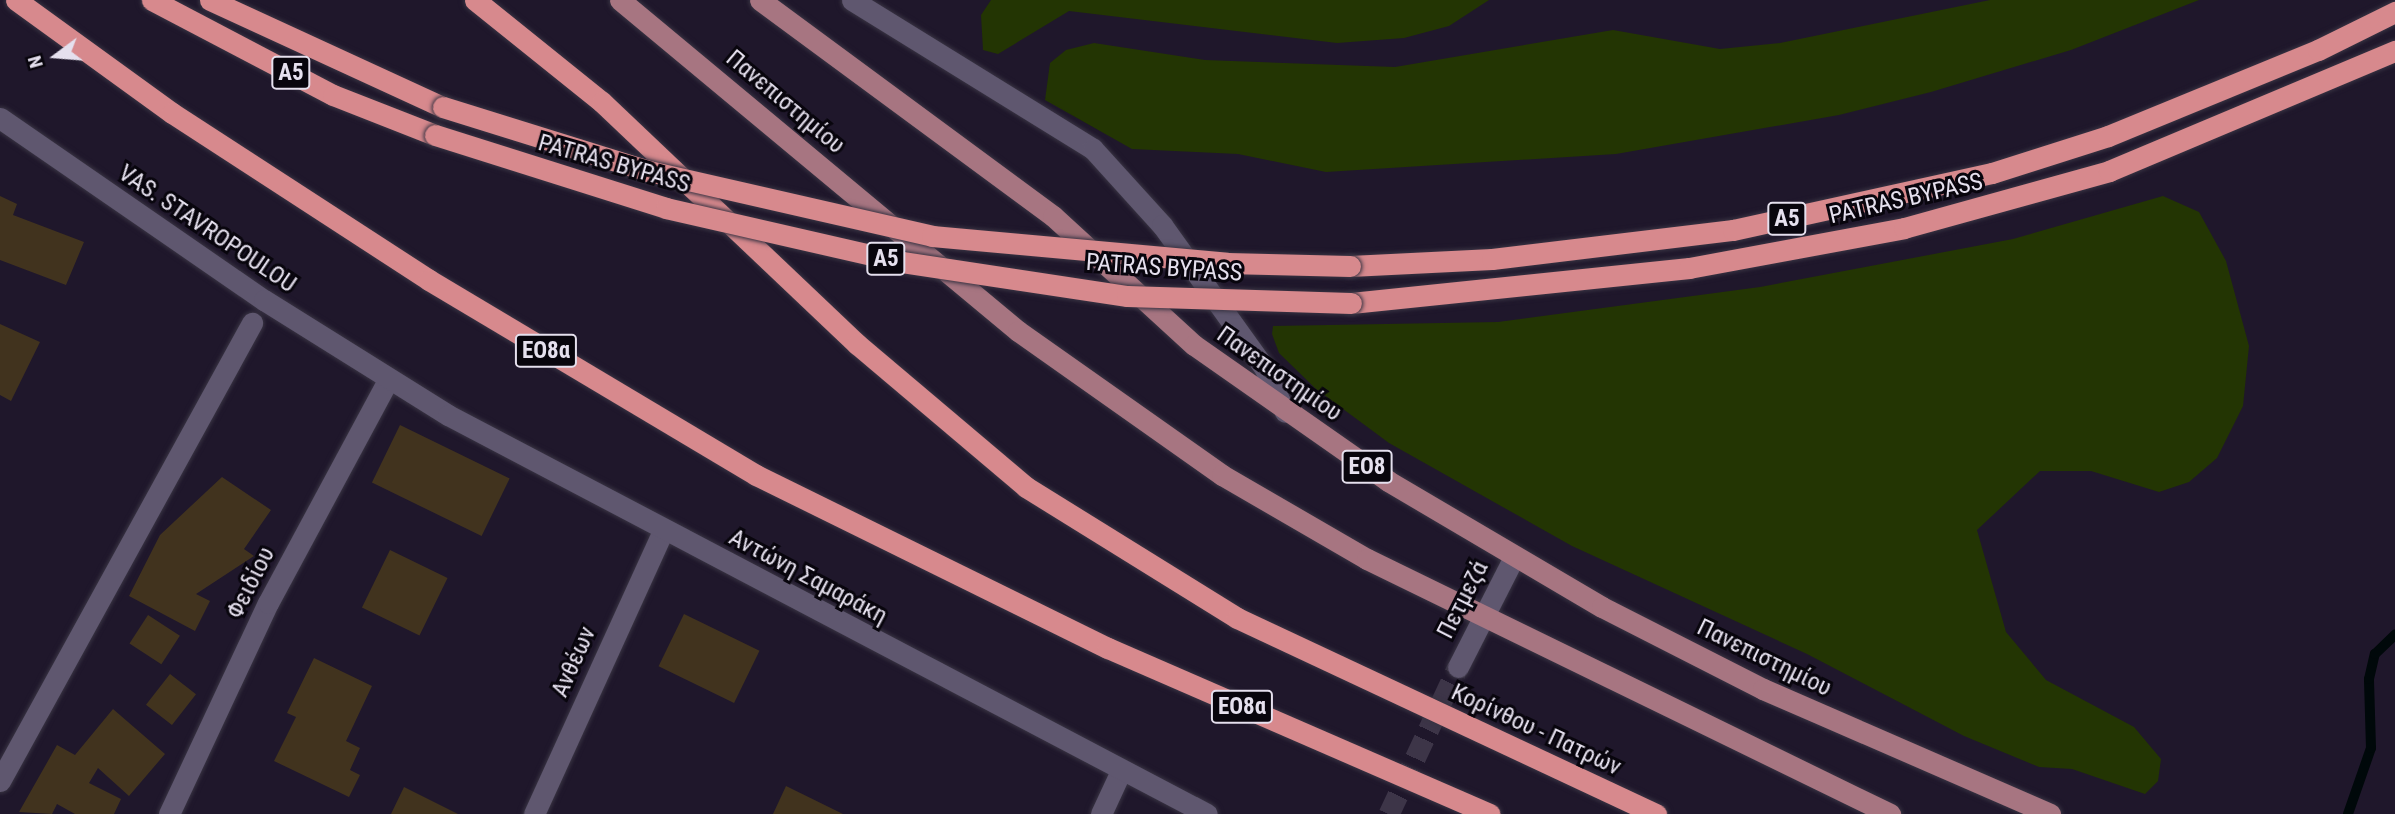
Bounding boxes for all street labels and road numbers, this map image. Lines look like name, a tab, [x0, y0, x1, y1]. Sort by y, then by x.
street label: Πανεπιστημίου	[720, 44, 850, 160]
road number: Α5	[270, 54, 312, 92]
street label: PATRAS BYPASS	[535, 129, 693, 199]
street label: VAS. STAVROPOULOU	[113, 159, 301, 299]
street label: PATRAS BYPASS	[1827, 167, 1985, 231]
road number: Α5	[1766, 200, 1808, 238]
road number: Α5	[865, 240, 907, 278]
street label: PATRAS BYPASS	[1085, 248, 1243, 288]
street label: Πανεπιστημίου	[1211, 320, 1347, 428]
road number: ΕΟ8α	[514, 332, 578, 370]
road number: ΕΟ8	[1341, 447, 1393, 486]
street label: Αντώνη Σαμαράκη	[724, 523, 892, 631]
street label: Φειδίου	[221, 543, 281, 623]
street label: Πετμεζά	[1431, 556, 1495, 644]
street label: Πανεπιστημίου	[1692, 613, 1836, 703]
street label: Ανθέων	[546, 622, 602, 702]
street label: Κορίνθου - Πατρών	[1447, 678, 1625, 782]
road number: ΕΟ8α	[1210, 688, 1274, 726]

